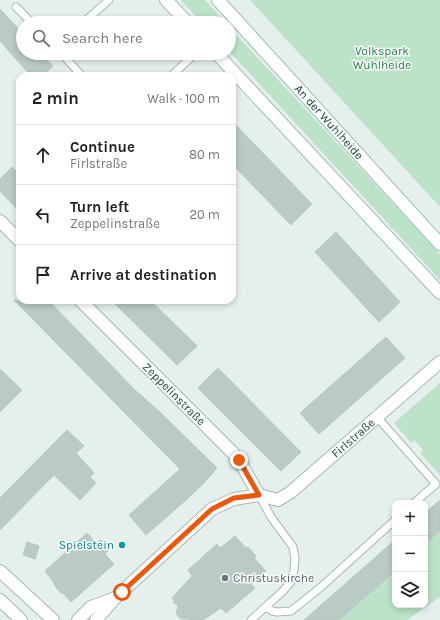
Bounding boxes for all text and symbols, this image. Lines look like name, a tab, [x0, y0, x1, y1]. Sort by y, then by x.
search box	[16, 16, 236, 60]
icon: search	[30, 27, 52, 49]
text: Search here	[62, 29, 143, 47]
park label: Volkspark Wuhlheide	[353, 44, 411, 72]
street label: An der Wuhlheide	[292, 82, 366, 162]
text: 2 min	[32, 88, 79, 108]
text: Walk · 100 m	[147, 91, 220, 106]
text: Continue	[70, 138, 135, 156]
icon: ahead	[32, 144, 54, 166]
text: 80 m	[189, 147, 220, 162]
text: Firlstraße	[70, 156, 127, 171]
text: Turn left	[70, 198, 129, 216]
icon: left	[32, 204, 54, 226]
text: 20 m	[190, 207, 220, 222]
text: Zeppelinstraße	[70, 216, 160, 231]
icon: arrive	[32, 264, 54, 286]
text: Arrive at destination	[70, 266, 217, 284]
street label: Zeppelinstraße	[140, 360, 208, 428]
street label: Firlstraße	[328, 415, 378, 461]
route end	[230, 451, 248, 469]
map controls	[392, 500, 428, 608]
button: +	[392, 500, 428, 536]
button: −	[392, 536, 428, 572]
place label: Spielstein	[59, 538, 114, 552]
marker: Spielstein	[117, 540, 127, 550]
place label: Christuskirche	[233, 571, 314, 585]
button: layers	[392, 572, 428, 608]
marker: Christuskirche	[220, 573, 230, 583]
route start	[113, 583, 131, 601]

